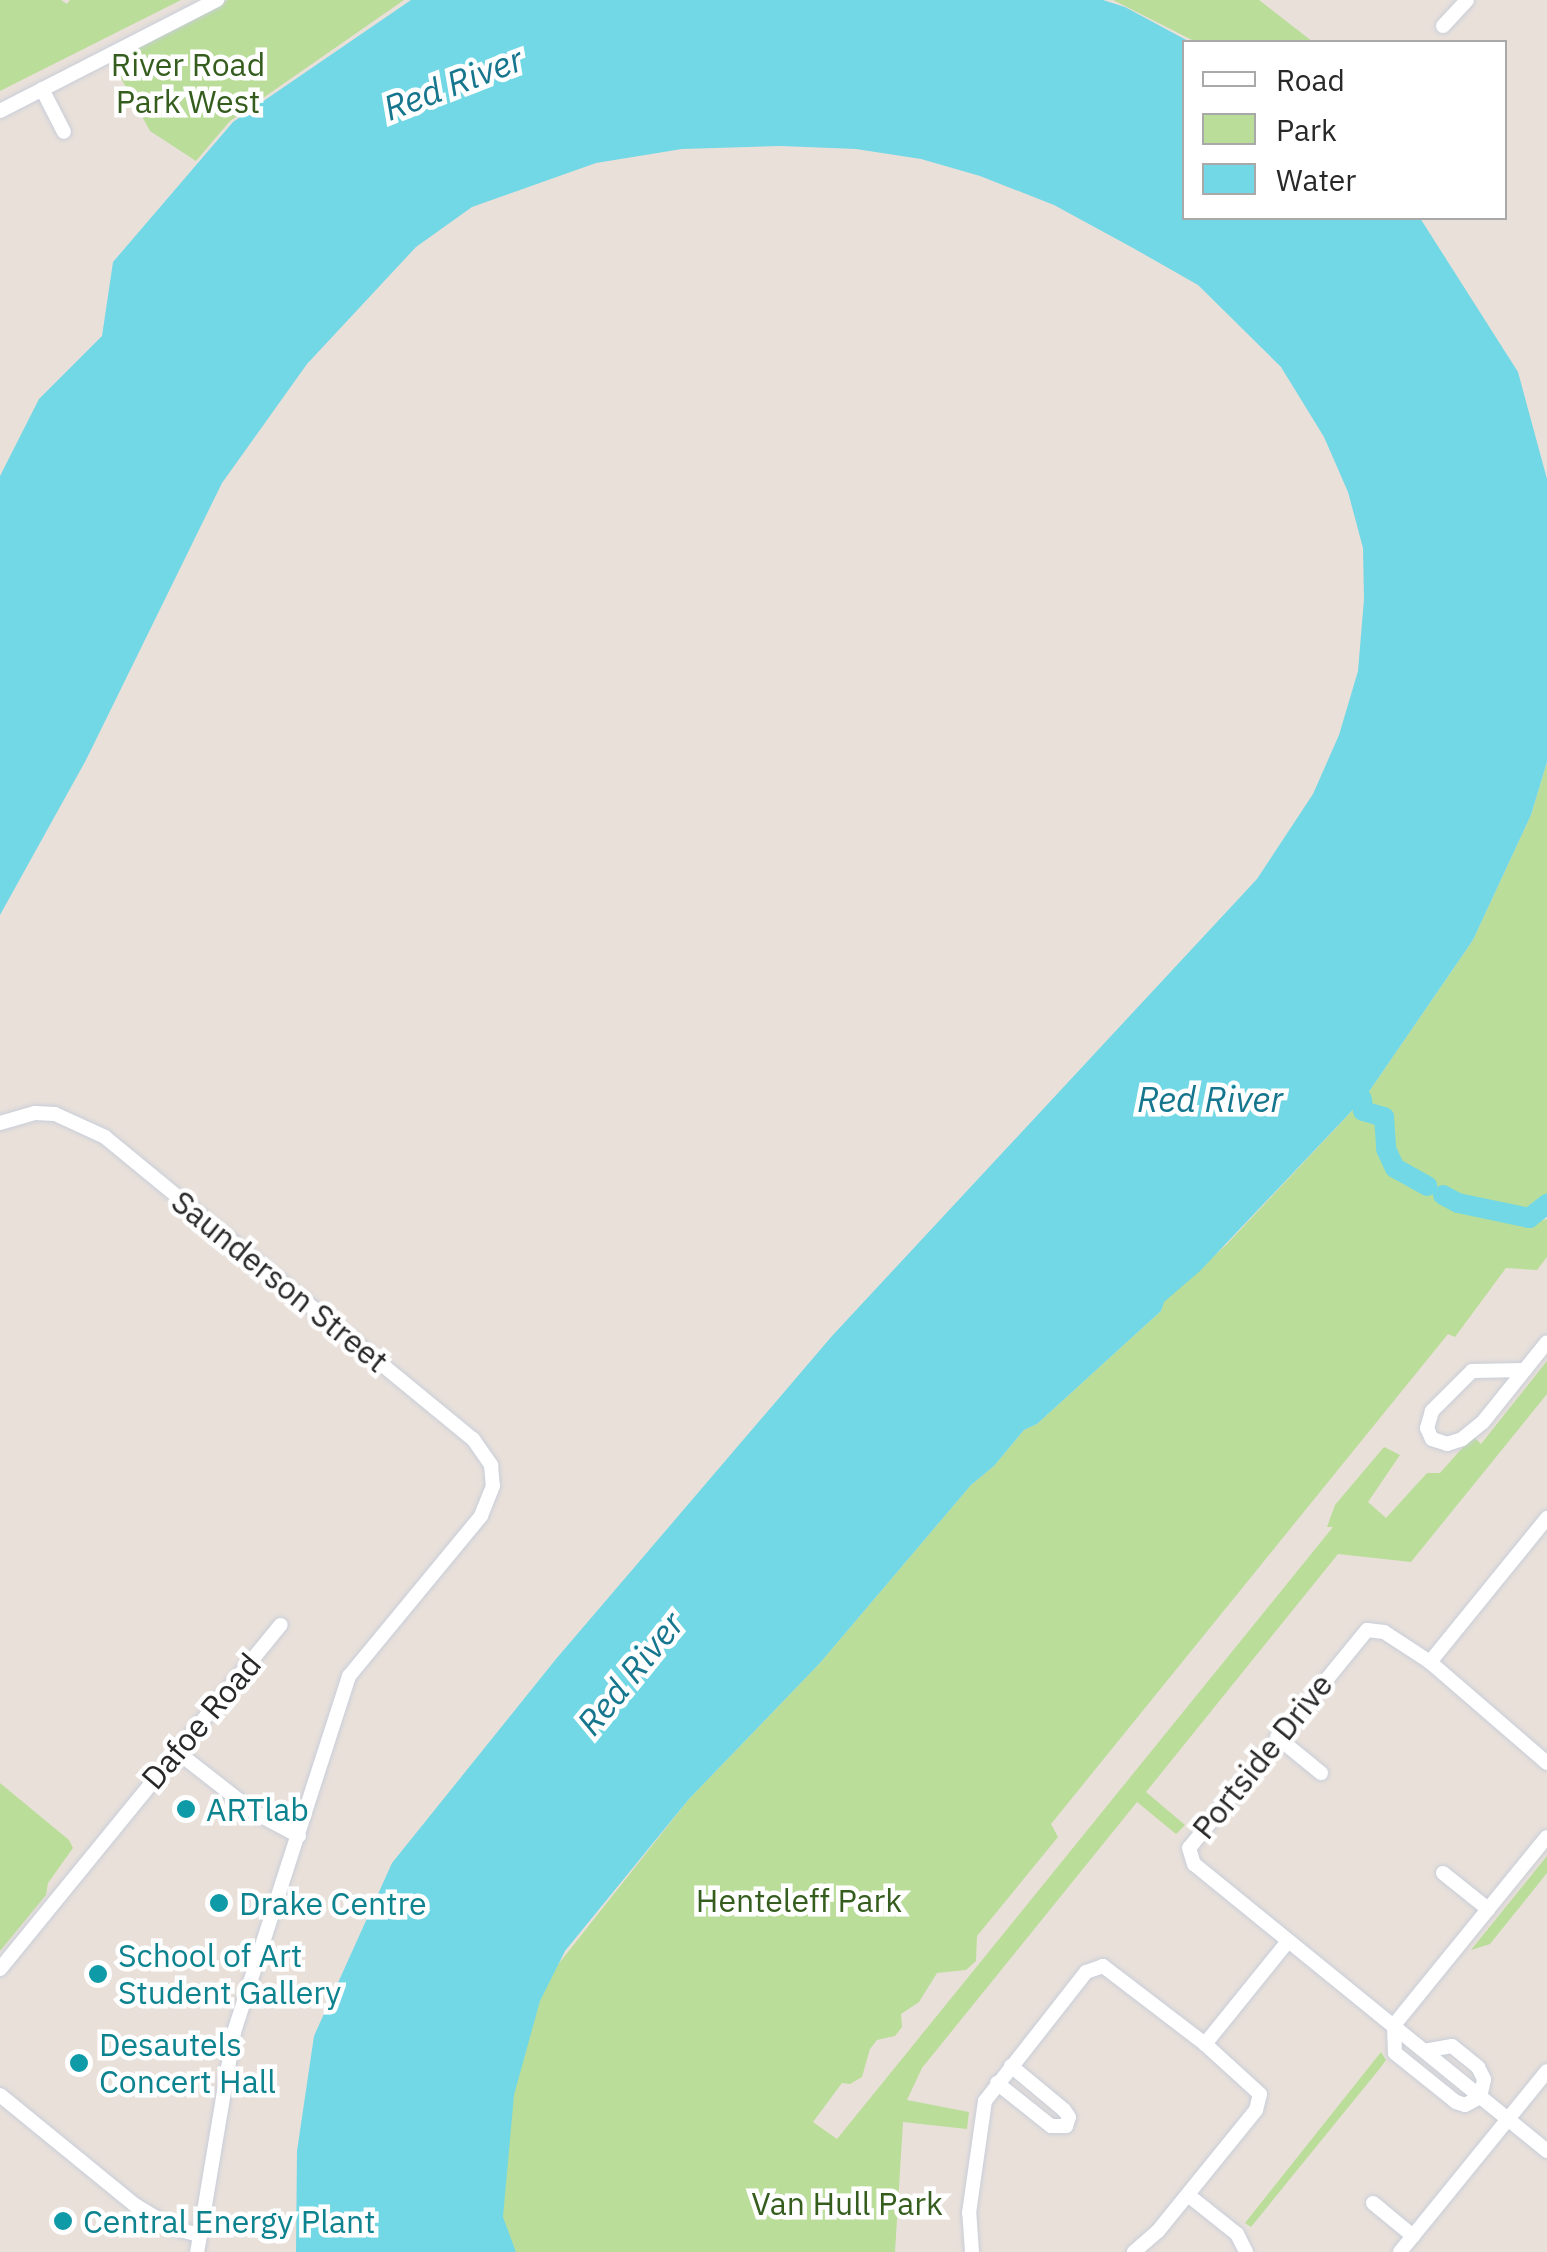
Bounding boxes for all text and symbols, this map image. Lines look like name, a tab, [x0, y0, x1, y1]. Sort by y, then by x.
water label: Red River	[377, 37, 529, 129]
legend	[1182, 40, 1507, 220]
park label: River Road Park West	[111, 46, 265, 121]
text: Road	[1276, 60, 1345, 99]
text: Park	[1276, 110, 1337, 149]
text: Water	[1276, 160, 1356, 199]
water label: Red River	[1137, 1078, 1283, 1120]
street label: Saunderson Street	[164, 1182, 396, 1380]
water label: Red River	[568, 1603, 692, 1743]
street label: Dafoe Road	[133, 1645, 269, 1797]
street label: Portside Drive	[1184, 1666, 1340, 1846]
place label: ARTlab	[206, 1790, 309, 1828]
marker: ARTlab	[175, 1798, 197, 1820]
park label: Henteleff Park	[696, 1881, 902, 1919]
place label: Drake Centre	[239, 1884, 427, 1922]
marker: Drake Centre	[208, 1892, 230, 1914]
place label: School of Art Student Gallery	[118, 1937, 341, 2012]
marker: School of Art Student Gallery	[87, 1963, 109, 1985]
place label: Desautels Concert Hall	[99, 2026, 276, 2101]
marker: Desautels Concert Hall	[68, 2052, 90, 2074]
park label: Van Hull Park	[751, 2184, 943, 2222]
place label: Central Energy Plant	[83, 2202, 375, 2240]
marker: Central Energy Plant	[52, 2210, 74, 2232]

